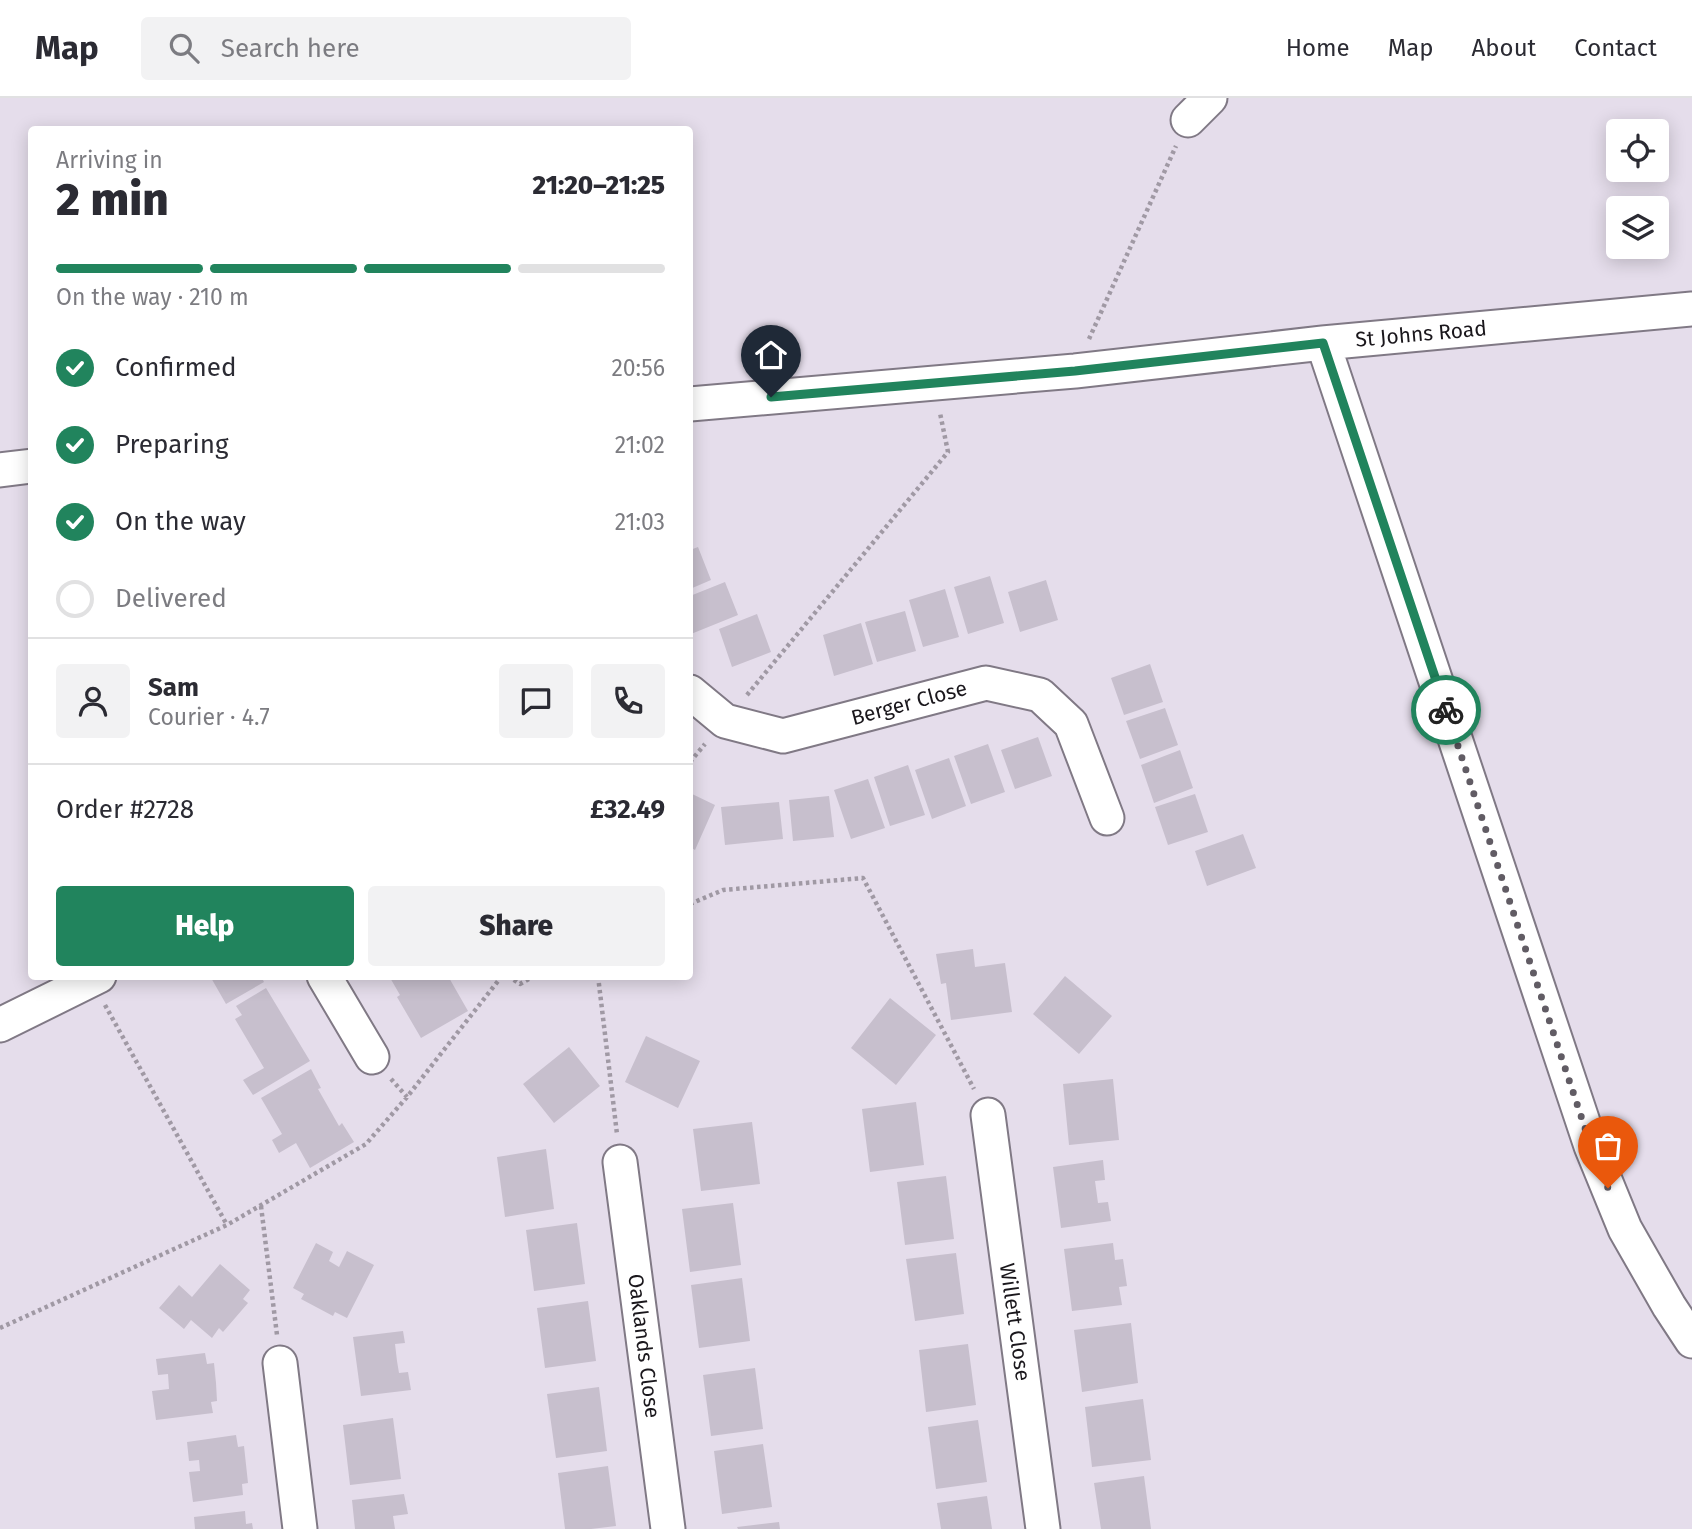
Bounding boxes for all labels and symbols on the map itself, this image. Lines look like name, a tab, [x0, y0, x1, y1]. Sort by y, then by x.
street label: St Johns Road	[1354, 315, 1488, 353]
pin	[741, 325, 801, 397]
street label: Berger Close	[848, 675, 970, 731]
courier	[1411, 675, 1481, 745]
pin	[1578, 1116, 1638, 1188]
street label: Willett Close	[994, 1261, 1036, 1383]
street label: Oaklands Close	[622, 1272, 666, 1420]

